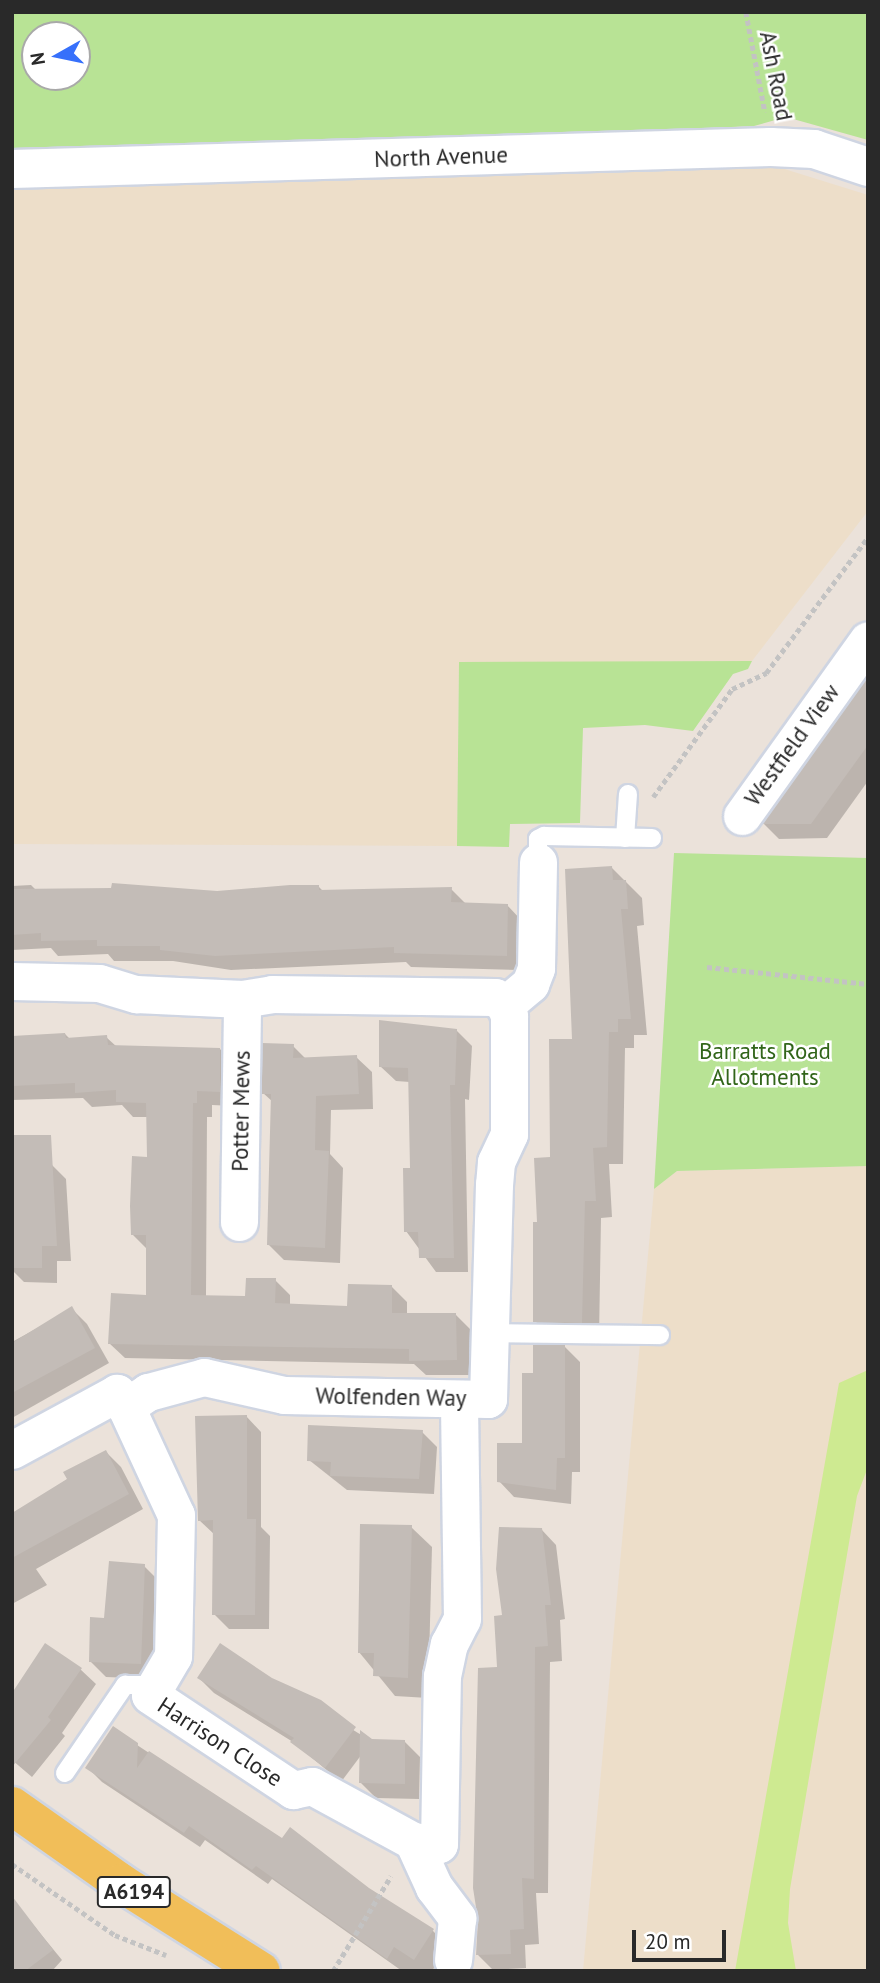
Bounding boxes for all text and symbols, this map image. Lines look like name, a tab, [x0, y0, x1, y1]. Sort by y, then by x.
north arrow	[21, 21, 91, 91]
street label: Ash Road	[754, 29, 798, 123]
text: N	[24, 51, 50, 67]
street label: North Avenue	[373, 141, 509, 173]
street label: Westfield View	[738, 679, 846, 811]
park label: Barratts Road Allotments	[699, 1037, 831, 1091]
street label: Potter Mews	[226, 1050, 256, 1172]
street label: Wolfenden Way	[315, 1382, 467, 1412]
street label: Harrison Close	[153, 1691, 287, 1793]
road number: A6194	[96, 1874, 172, 1910]
scale bar	[635, 1916, 730, 1960]
text: 20 m	[645, 1928, 691, 1955]

